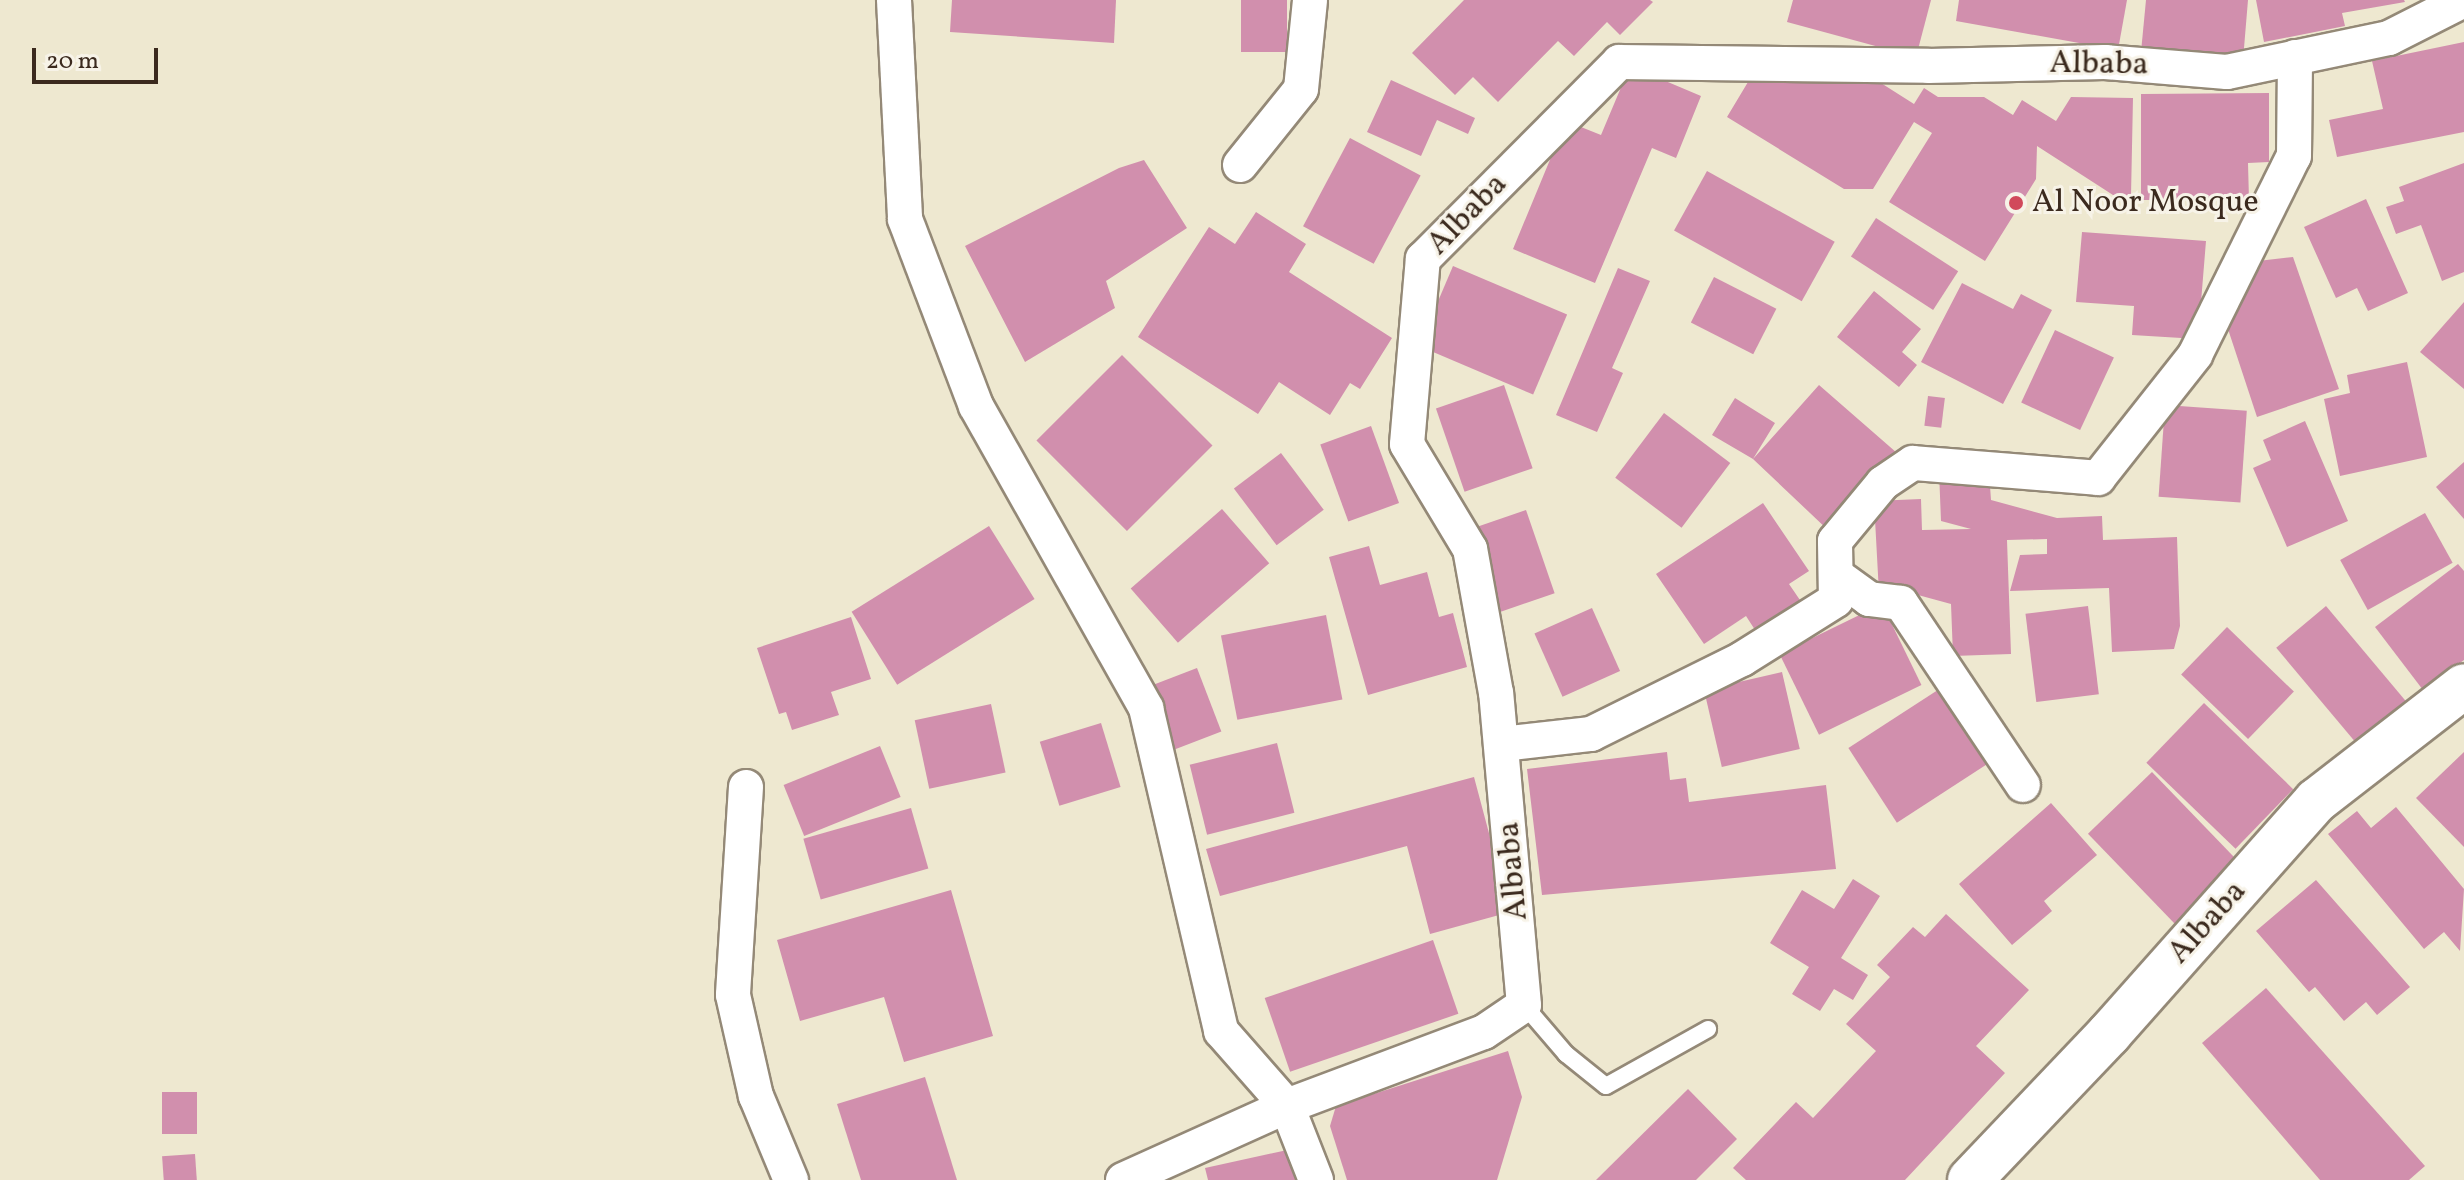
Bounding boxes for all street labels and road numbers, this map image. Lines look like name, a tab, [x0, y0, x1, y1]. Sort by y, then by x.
street label: Albaba	[2049, 45, 2149, 85]
street label: Albaba	[1420, 166, 1516, 264]
street label: Albaba	[1491, 820, 1537, 922]
street label: Albaba	[2161, 873, 2255, 973]

